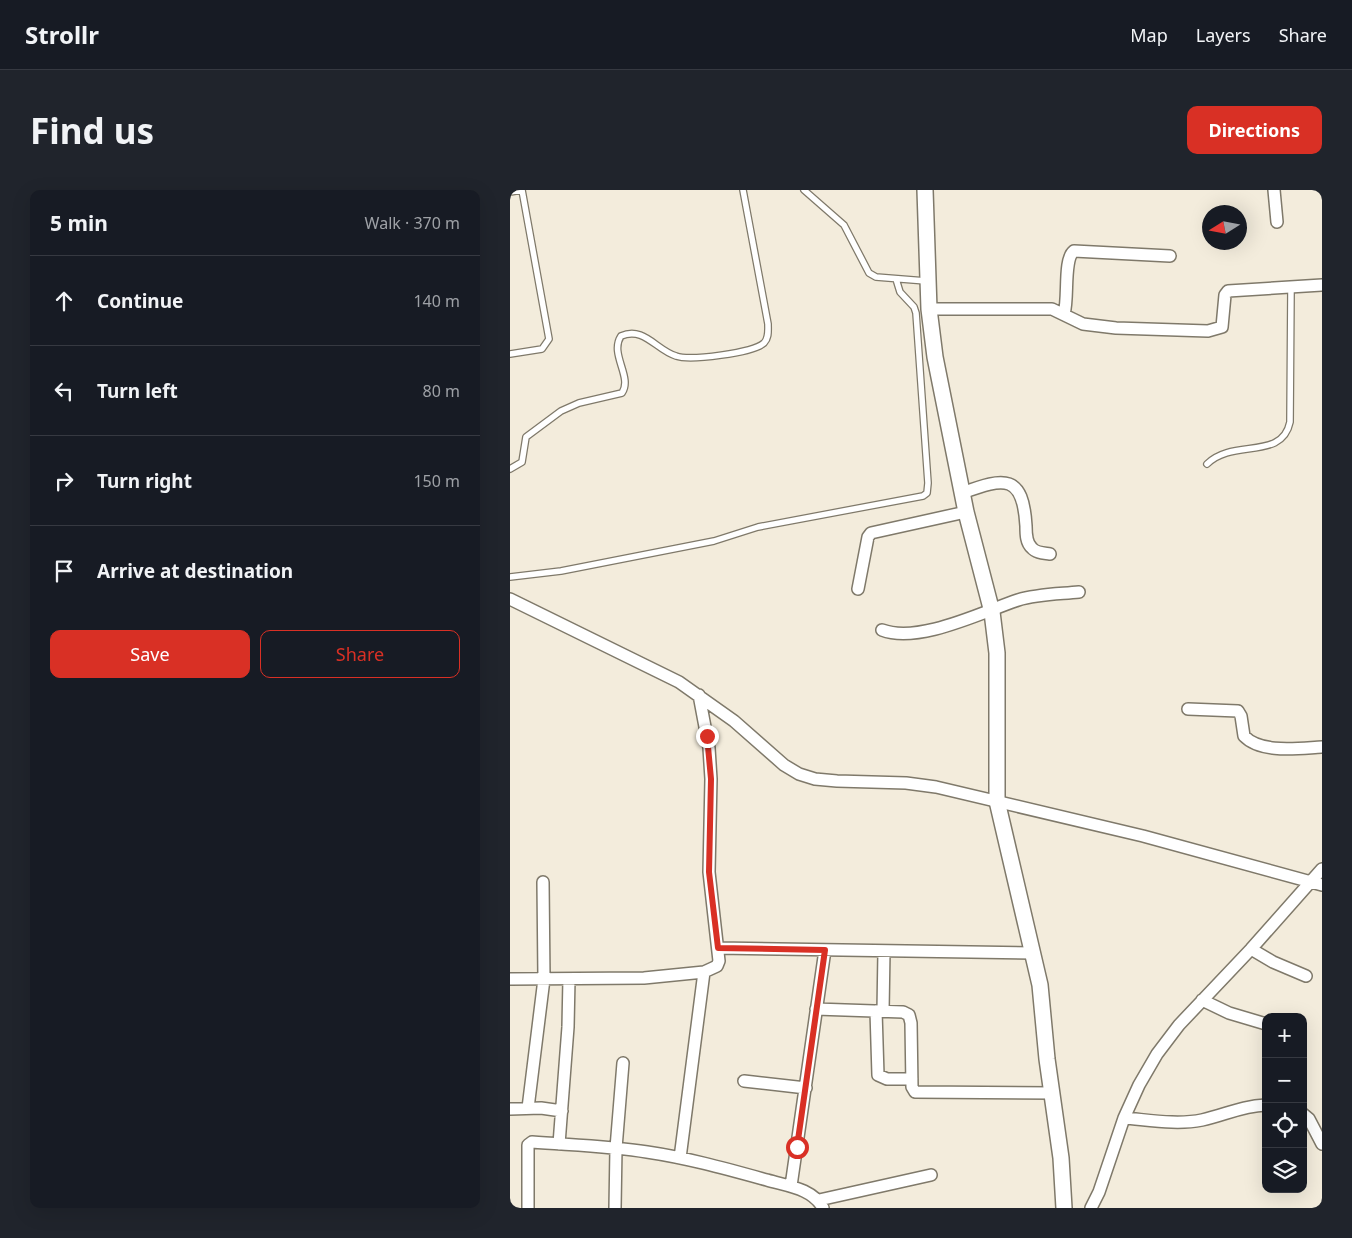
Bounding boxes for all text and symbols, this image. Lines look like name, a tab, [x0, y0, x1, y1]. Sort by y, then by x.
text: Strollr	[25, 18, 99, 51]
text: Map	[1130, 23, 1168, 47]
text: Layers	[1196, 23, 1251, 47]
text: Share	[1279, 23, 1327, 47]
button: Directions	[1187, 106, 1322, 154]
text: Find us	[30, 107, 154, 154]
north arrow	[1202, 205, 1247, 250]
text: 5 min	[50, 209, 108, 237]
text: Walk · 370 m	[365, 212, 460, 234]
icon: ahead	[50, 287, 78, 315]
text: Continue	[97, 288, 183, 314]
text: 140 m	[413, 290, 460, 312]
icon: left	[50, 377, 78, 405]
text: Turn left	[97, 378, 178, 404]
text: 80 m	[423, 380, 460, 402]
icon: right	[50, 467, 78, 495]
text: Turn right	[97, 468, 192, 494]
text: 150 m	[413, 470, 460, 492]
icon: arrive	[50, 557, 78, 585]
text: Arrive at destination	[97, 558, 293, 584]
button: Save	[50, 630, 250, 678]
button: Share	[260, 630, 460, 678]
route end	[696, 725, 719, 748]
map controls	[1262, 1013, 1307, 1193]
button: +	[1262, 1013, 1307, 1058]
button: −	[1262, 1058, 1307, 1103]
button: locate	[1262, 1103, 1307, 1148]
route start	[786, 1136, 809, 1159]
button: layers	[1262, 1148, 1307, 1193]

